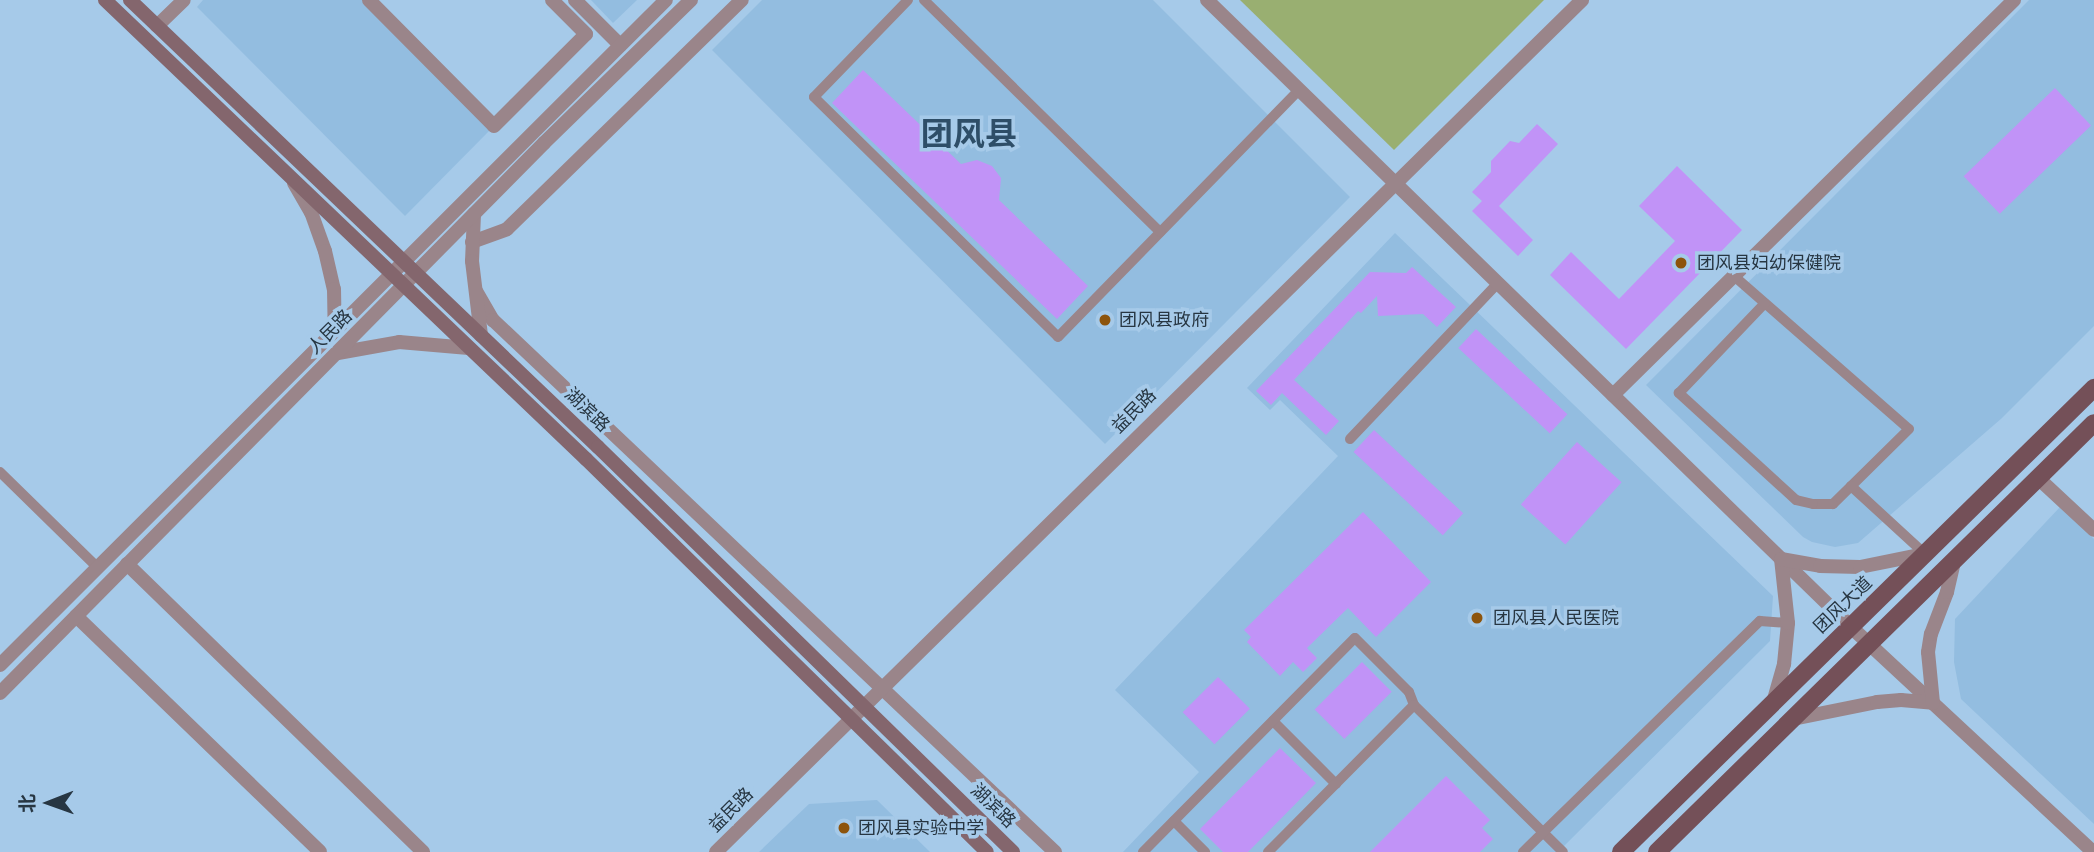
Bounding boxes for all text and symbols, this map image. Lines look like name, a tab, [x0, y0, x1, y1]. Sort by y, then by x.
district label: 团风县	[921, 115, 1017, 153]
place label: 团风县妇幼保健院	[1697, 252, 1841, 274]
marker: 团风县妇幼保健院	[1671, 253, 1691, 273]
street label: 人民路	[303, 305, 357, 359]
place label: 团风县政府	[1119, 309, 1209, 331]
marker: 团风县政府	[1097, 312, 1113, 328]
street label: 湖滨路	[560, 383, 614, 437]
street label: 益民路	[1107, 384, 1161, 438]
street label: 团风大道	[1810, 572, 1876, 638]
place label: 团风县人民医院	[1493, 607, 1619, 629]
marker: 团风县人民医院	[1467, 608, 1487, 628]
north arrow	[14, 768, 84, 838]
street label: 湖滨路	[966, 779, 1020, 833]
street label: 益民路	[704, 783, 758, 837]
text: 北	[14, 794, 41, 813]
place label: 团风县实验中学	[858, 817, 984, 839]
marker: 团风县实验中学	[836, 820, 852, 836]

